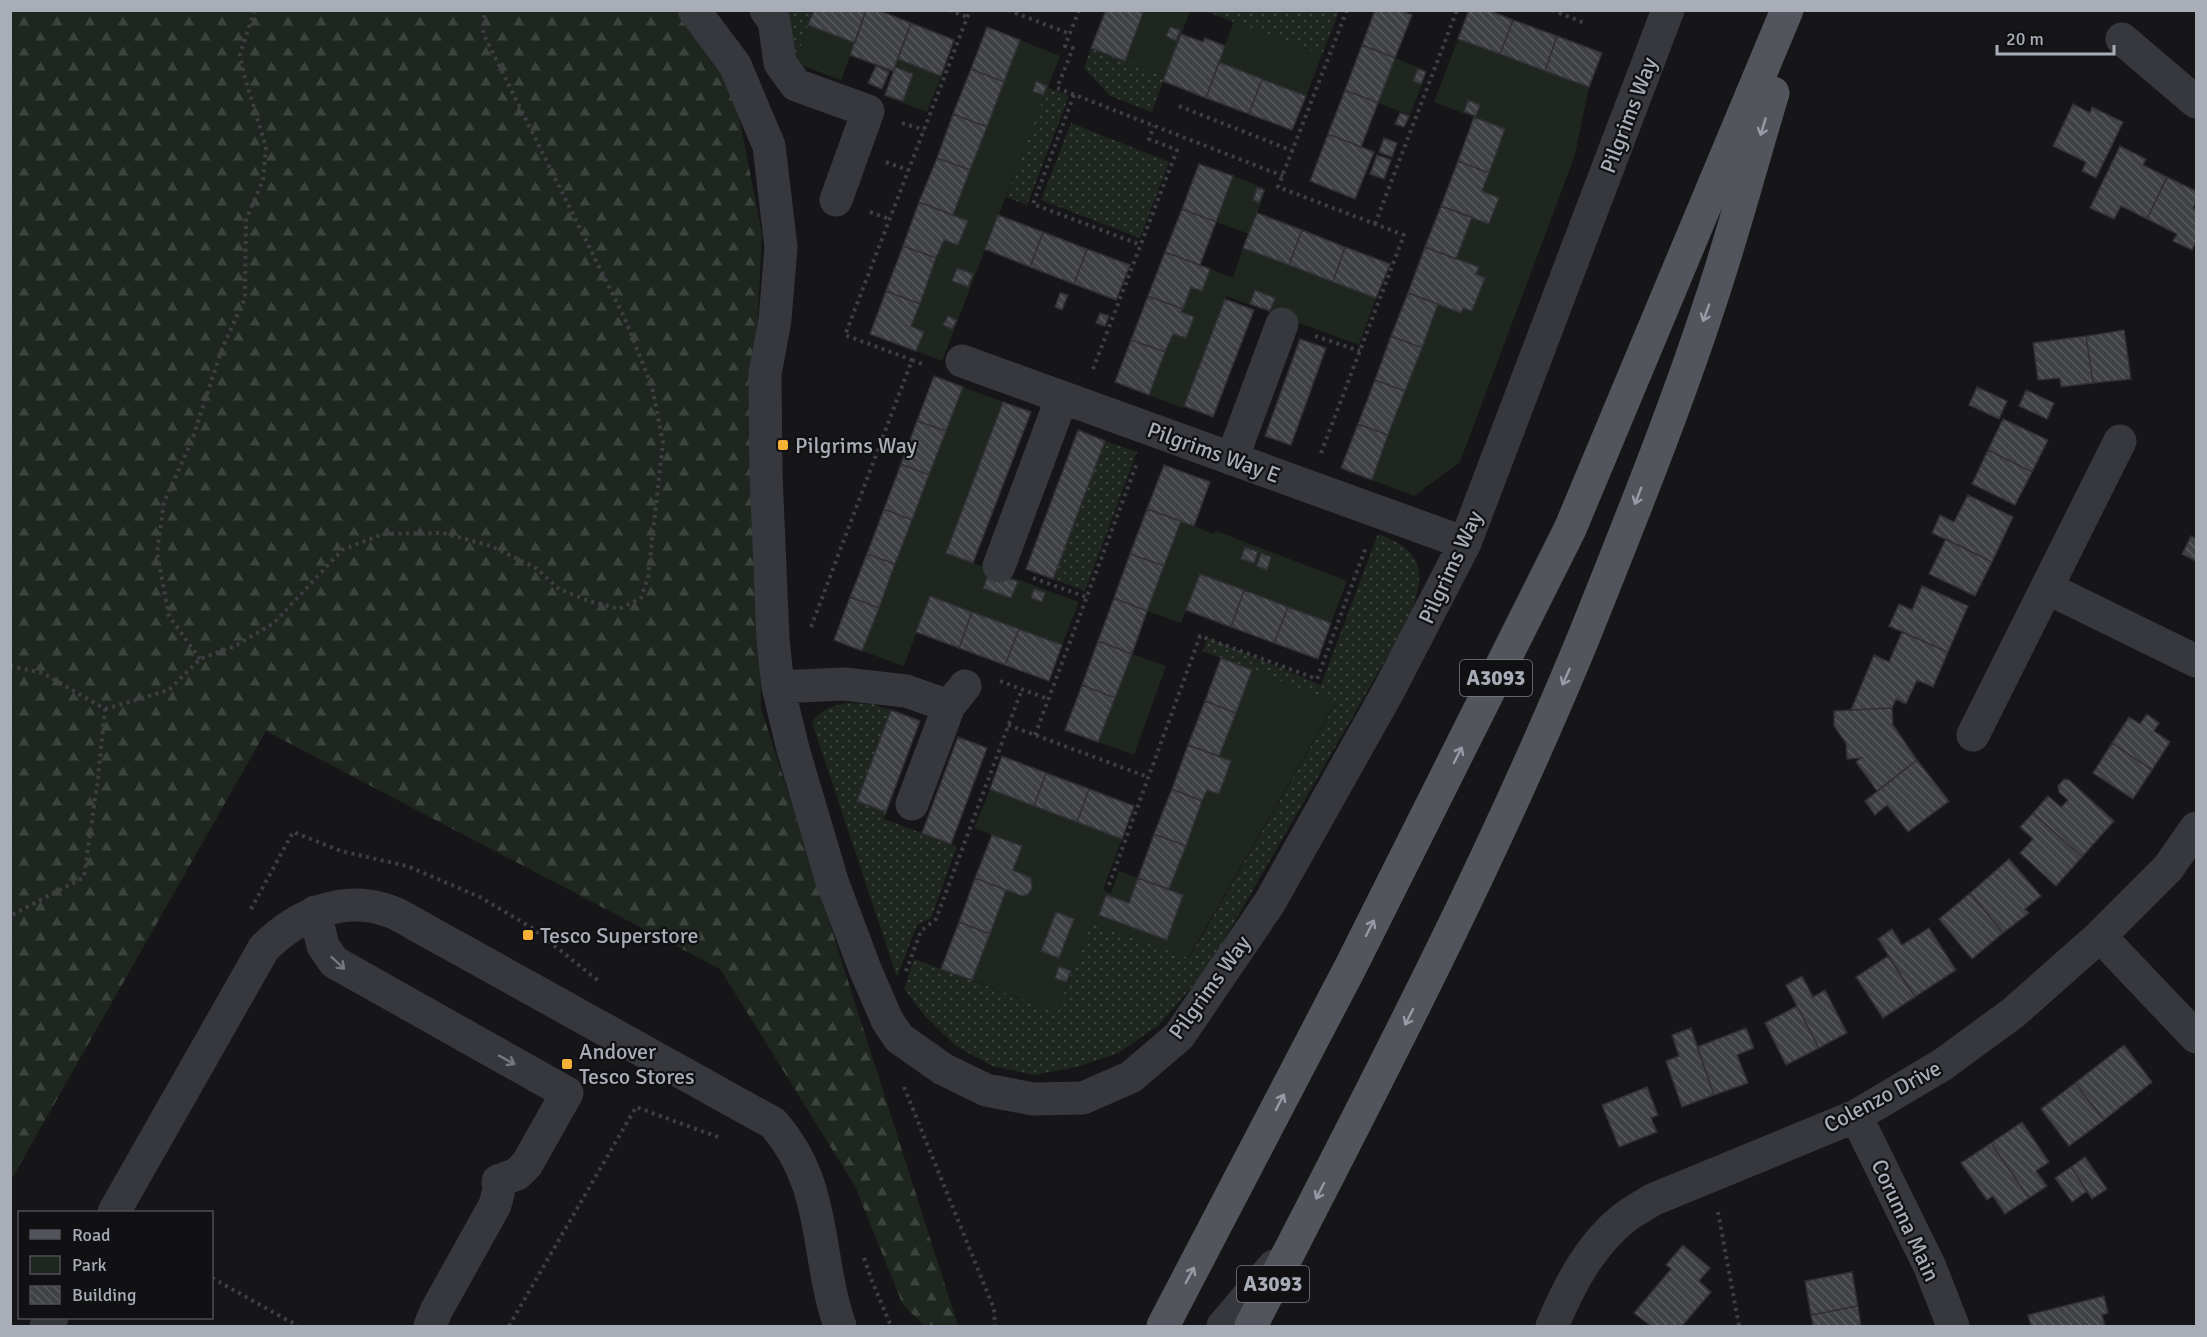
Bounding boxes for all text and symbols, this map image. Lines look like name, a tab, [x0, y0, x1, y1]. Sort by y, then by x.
scale bar	[1997, 18, 2114, 56]
text: 20 m	[2006, 28, 2044, 50]
street label: Pilgrims Way	[1594, 53, 1663, 177]
one-way arrow	[1757, 117, 1768, 136]
one-way arrow	[1700, 304, 1711, 322]
street label: Pilgrims Way E	[1144, 416, 1284, 489]
place label: Pilgrims Way	[795, 432, 918, 459]
marker: Pilgrims Way	[776, 438, 790, 452]
one-way arrow	[1632, 487, 1643, 505]
street label: Pilgrims Way	[1412, 506, 1489, 628]
road number: A3093	[1460, 660, 1532, 696]
one-way arrow	[1560, 668, 1571, 686]
one-way arrow	[1453, 746, 1464, 764]
one-way arrow	[1364, 920, 1376, 938]
place label: Tesco Superstore	[540, 922, 698, 949]
marker: Tesco Superstore	[521, 928, 535, 942]
street label: Pilgrims Way	[1163, 929, 1257, 1045]
one-way arrow	[330, 956, 345, 970]
one-way arrow	[1402, 1008, 1414, 1026]
place label: Andover Tesco Stores	[579, 1038, 695, 1090]
one-way arrow	[498, 1054, 515, 1066]
street label: Colenzo Drive	[1819, 1054, 1945, 1139]
marker: Andover Tesco Stores	[560, 1057, 574, 1071]
one-way arrow	[1275, 1093, 1286, 1111]
street label: Corunna Main	[1865, 1155, 1946, 1286]
one-way arrow	[1314, 1182, 1326, 1200]
legend	[18, 1211, 213, 1319]
text: Road	[72, 1224, 111, 1246]
text: Park	[72, 1254, 107, 1276]
one-way arrow	[1185, 1266, 1196, 1284]
road number: A3093	[1237, 1266, 1309, 1302]
text: Building	[72, 1284, 136, 1306]

